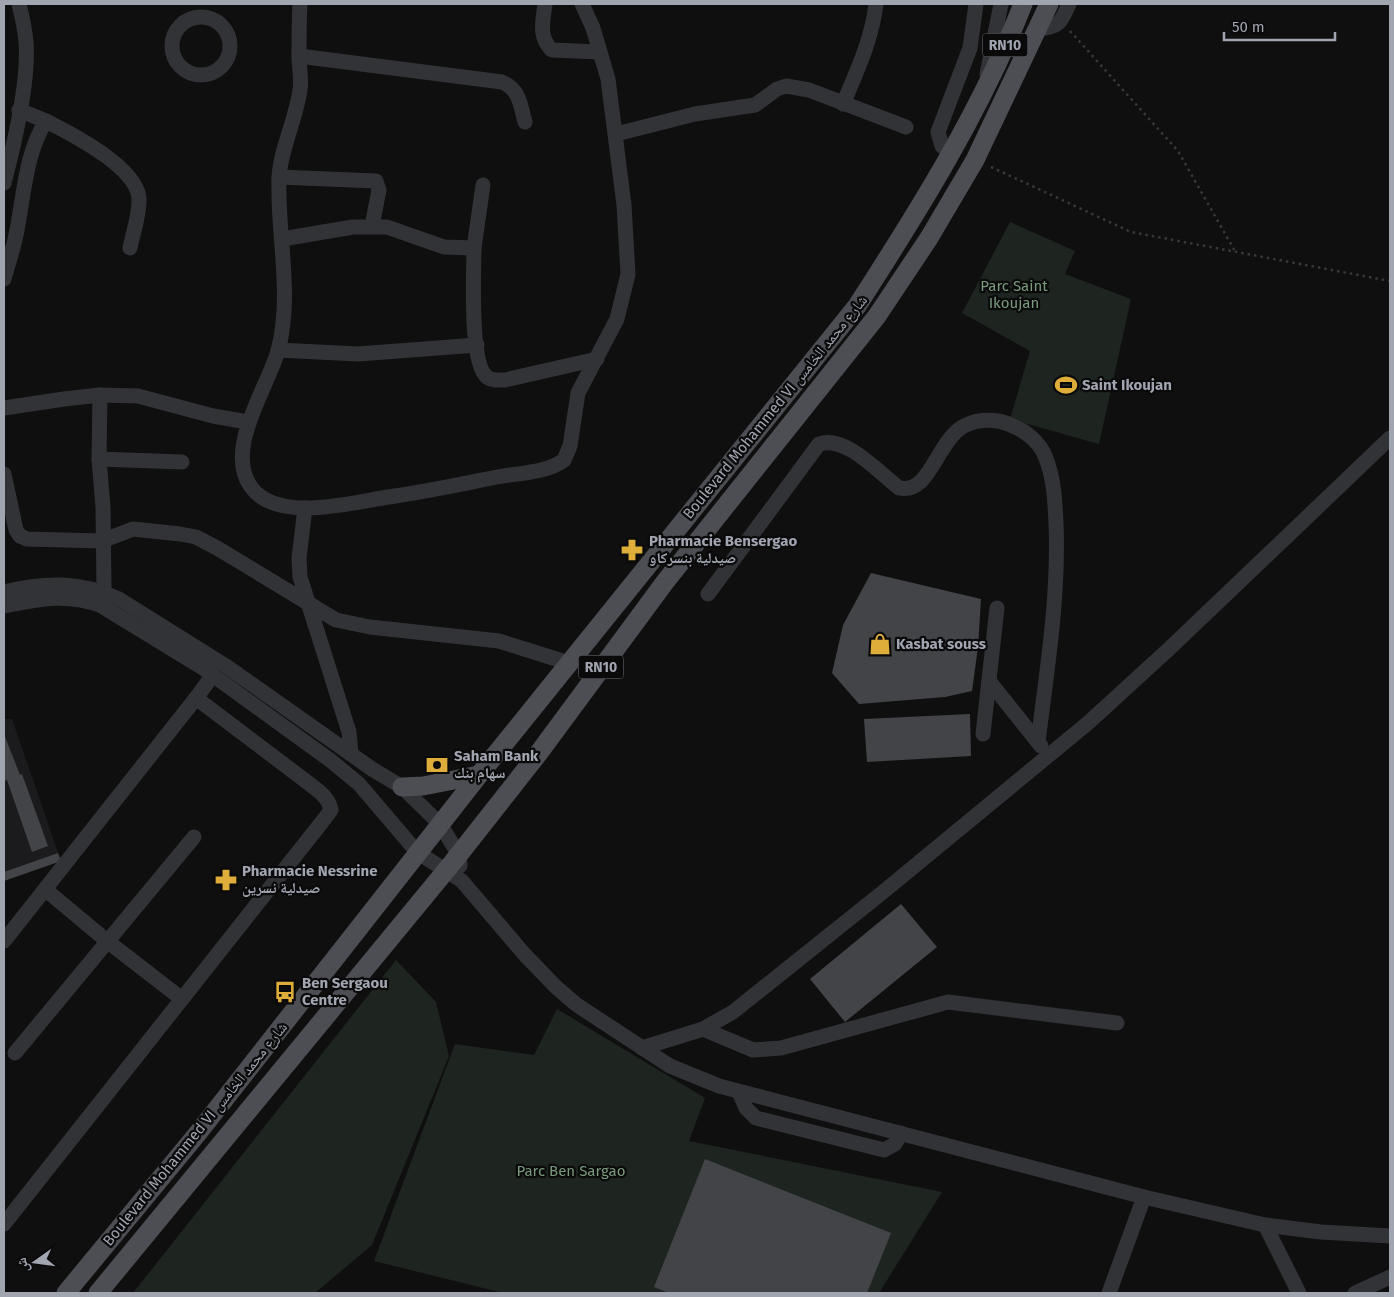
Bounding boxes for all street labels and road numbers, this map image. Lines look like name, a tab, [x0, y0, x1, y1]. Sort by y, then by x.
road number: RN10	[982, 34, 1028, 56]
street label: Boulevard Mohammed VI شارع محمد الخامس	[679, 291, 872, 523]
road number: RN10	[578, 656, 624, 679]
street label: Boulevard Mohammed VI شارع محمد الخامس	[99, 1018, 292, 1250]

